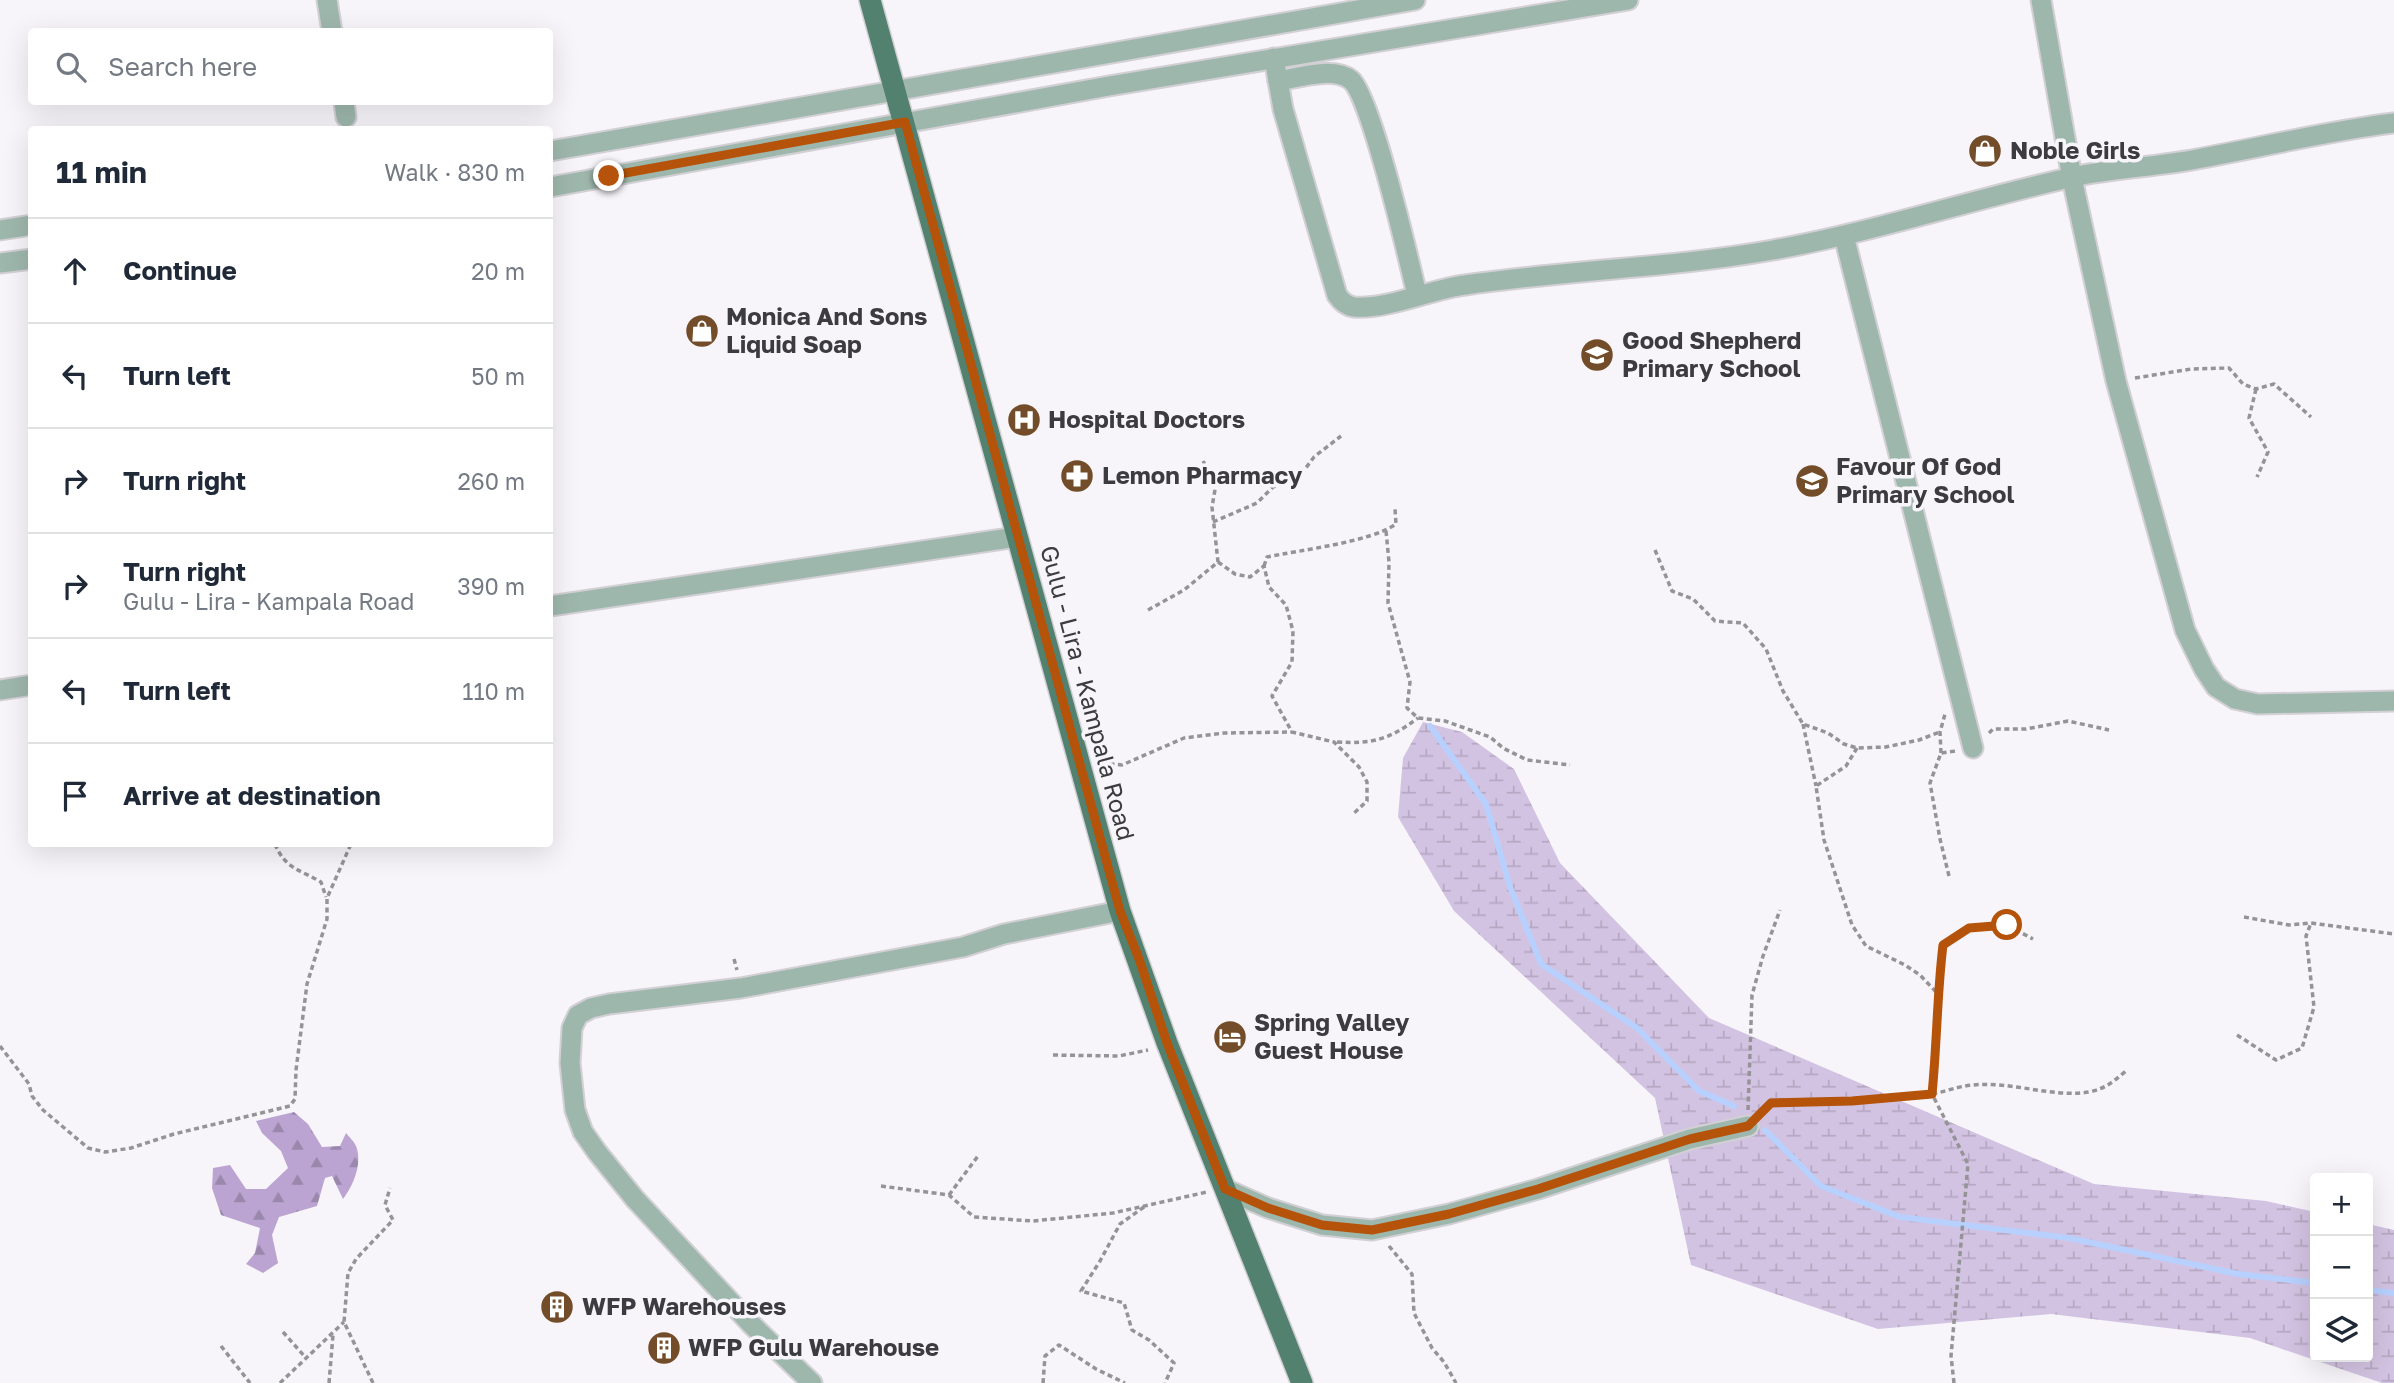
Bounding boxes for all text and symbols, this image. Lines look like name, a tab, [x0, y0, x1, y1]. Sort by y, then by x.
search box	[28, 28, 553, 105]
icon: search	[52, 48, 90, 86]
text: Search here	[108, 51, 257, 82]
shop icon: Noble Girls	[1966, 132, 2004, 170]
place label: Noble Girls	[2010, 135, 2141, 164]
text: 11 min	[56, 154, 147, 190]
text: Walk · 830 m	[384, 158, 525, 186]
route end	[593, 160, 624, 191]
icon: ahead	[56, 252, 94, 290]
text: Continue	[123, 255, 237, 286]
text: 20 m	[471, 257, 525, 285]
place label: Monica And Sons Liquid Soap	[726, 301, 927, 358]
shop icon: Monica And Sons Liquid Soap	[683, 312, 721, 350]
place label: Good Shepherd Primary School	[1622, 325, 1801, 382]
school or university icon: Good Shepherd Primary School	[1578, 336, 1616, 374]
icon: left	[56, 357, 94, 395]
text: Turn left	[123, 360, 231, 391]
text: 50 m	[471, 362, 525, 390]
hospital icon: Hospital Doctors	[1005, 401, 1043, 439]
place label: Hospital Doctors	[1048, 404, 1245, 433]
place label: Favour Of God Primary School	[1836, 451, 2015, 508]
pharmacy icon: Lemon Pharmacy	[1058, 457, 1096, 495]
place label: Lemon Pharmacy	[1102, 460, 1303, 489]
icon: right	[56, 462, 94, 500]
school or university icon: Favour Of God Primary School	[1793, 462, 1831, 500]
text: Turn right	[123, 465, 246, 496]
text: 260 m	[457, 467, 525, 495]
street label: Gulu - Lira - Kampala Road	[1035, 542, 1142, 843]
text: Turn right	[123, 556, 246, 587]
icon: right	[56, 567, 94, 605]
text: 390 m	[457, 572, 525, 600]
text: Gulu - Lira - Kampala Road	[123, 587, 414, 615]
icon: left	[56, 672, 94, 710]
text: Turn left	[123, 675, 231, 706]
text: 110 m	[462, 677, 525, 705]
icon: arrive	[56, 777, 94, 815]
text: Arrive at destination	[123, 780, 381, 811]
route start	[1991, 909, 2022, 940]
place label: Spring Valley Guest House	[1254, 1007, 1410, 1064]
hotel icon: Spring Valley Guest House	[1211, 1018, 1249, 1056]
map controls	[2310, 1173, 2373, 1362]
button: +	[2310, 1173, 2373, 1236]
button: −	[2310, 1236, 2373, 1299]
building icon: WFP Warehouses	[538, 1288, 576, 1326]
place label: WFP Warehouses	[582, 1291, 786, 1320]
button: layers	[2310, 1299, 2373, 1362]
building icon: WFP Gulu Warehouse	[645, 1329, 683, 1367]
place label: WFP Gulu Warehouse	[688, 1332, 939, 1361]

